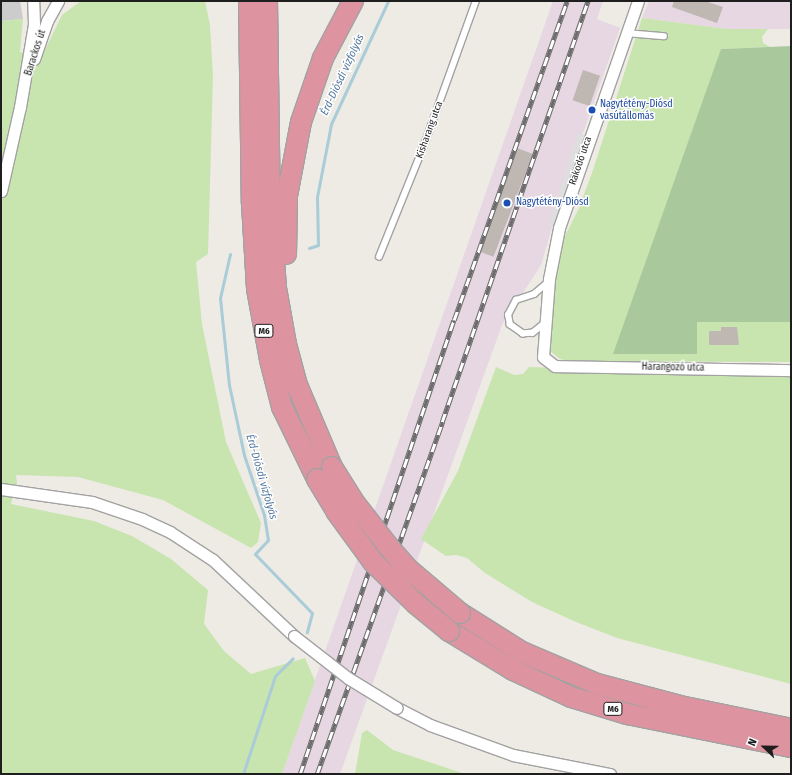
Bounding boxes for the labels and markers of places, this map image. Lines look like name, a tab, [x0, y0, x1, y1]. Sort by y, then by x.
place label: Nagytétény-Diósd vasútállomás	[600, 98, 673, 122]
marker: Nagytétény-Diósd vasútállomás	[587, 105, 597, 115]
marker: Nagytétény-Diósd	[501, 197, 513, 209]
place label: Nagytétény-Diósd	[516, 197, 589, 209]

